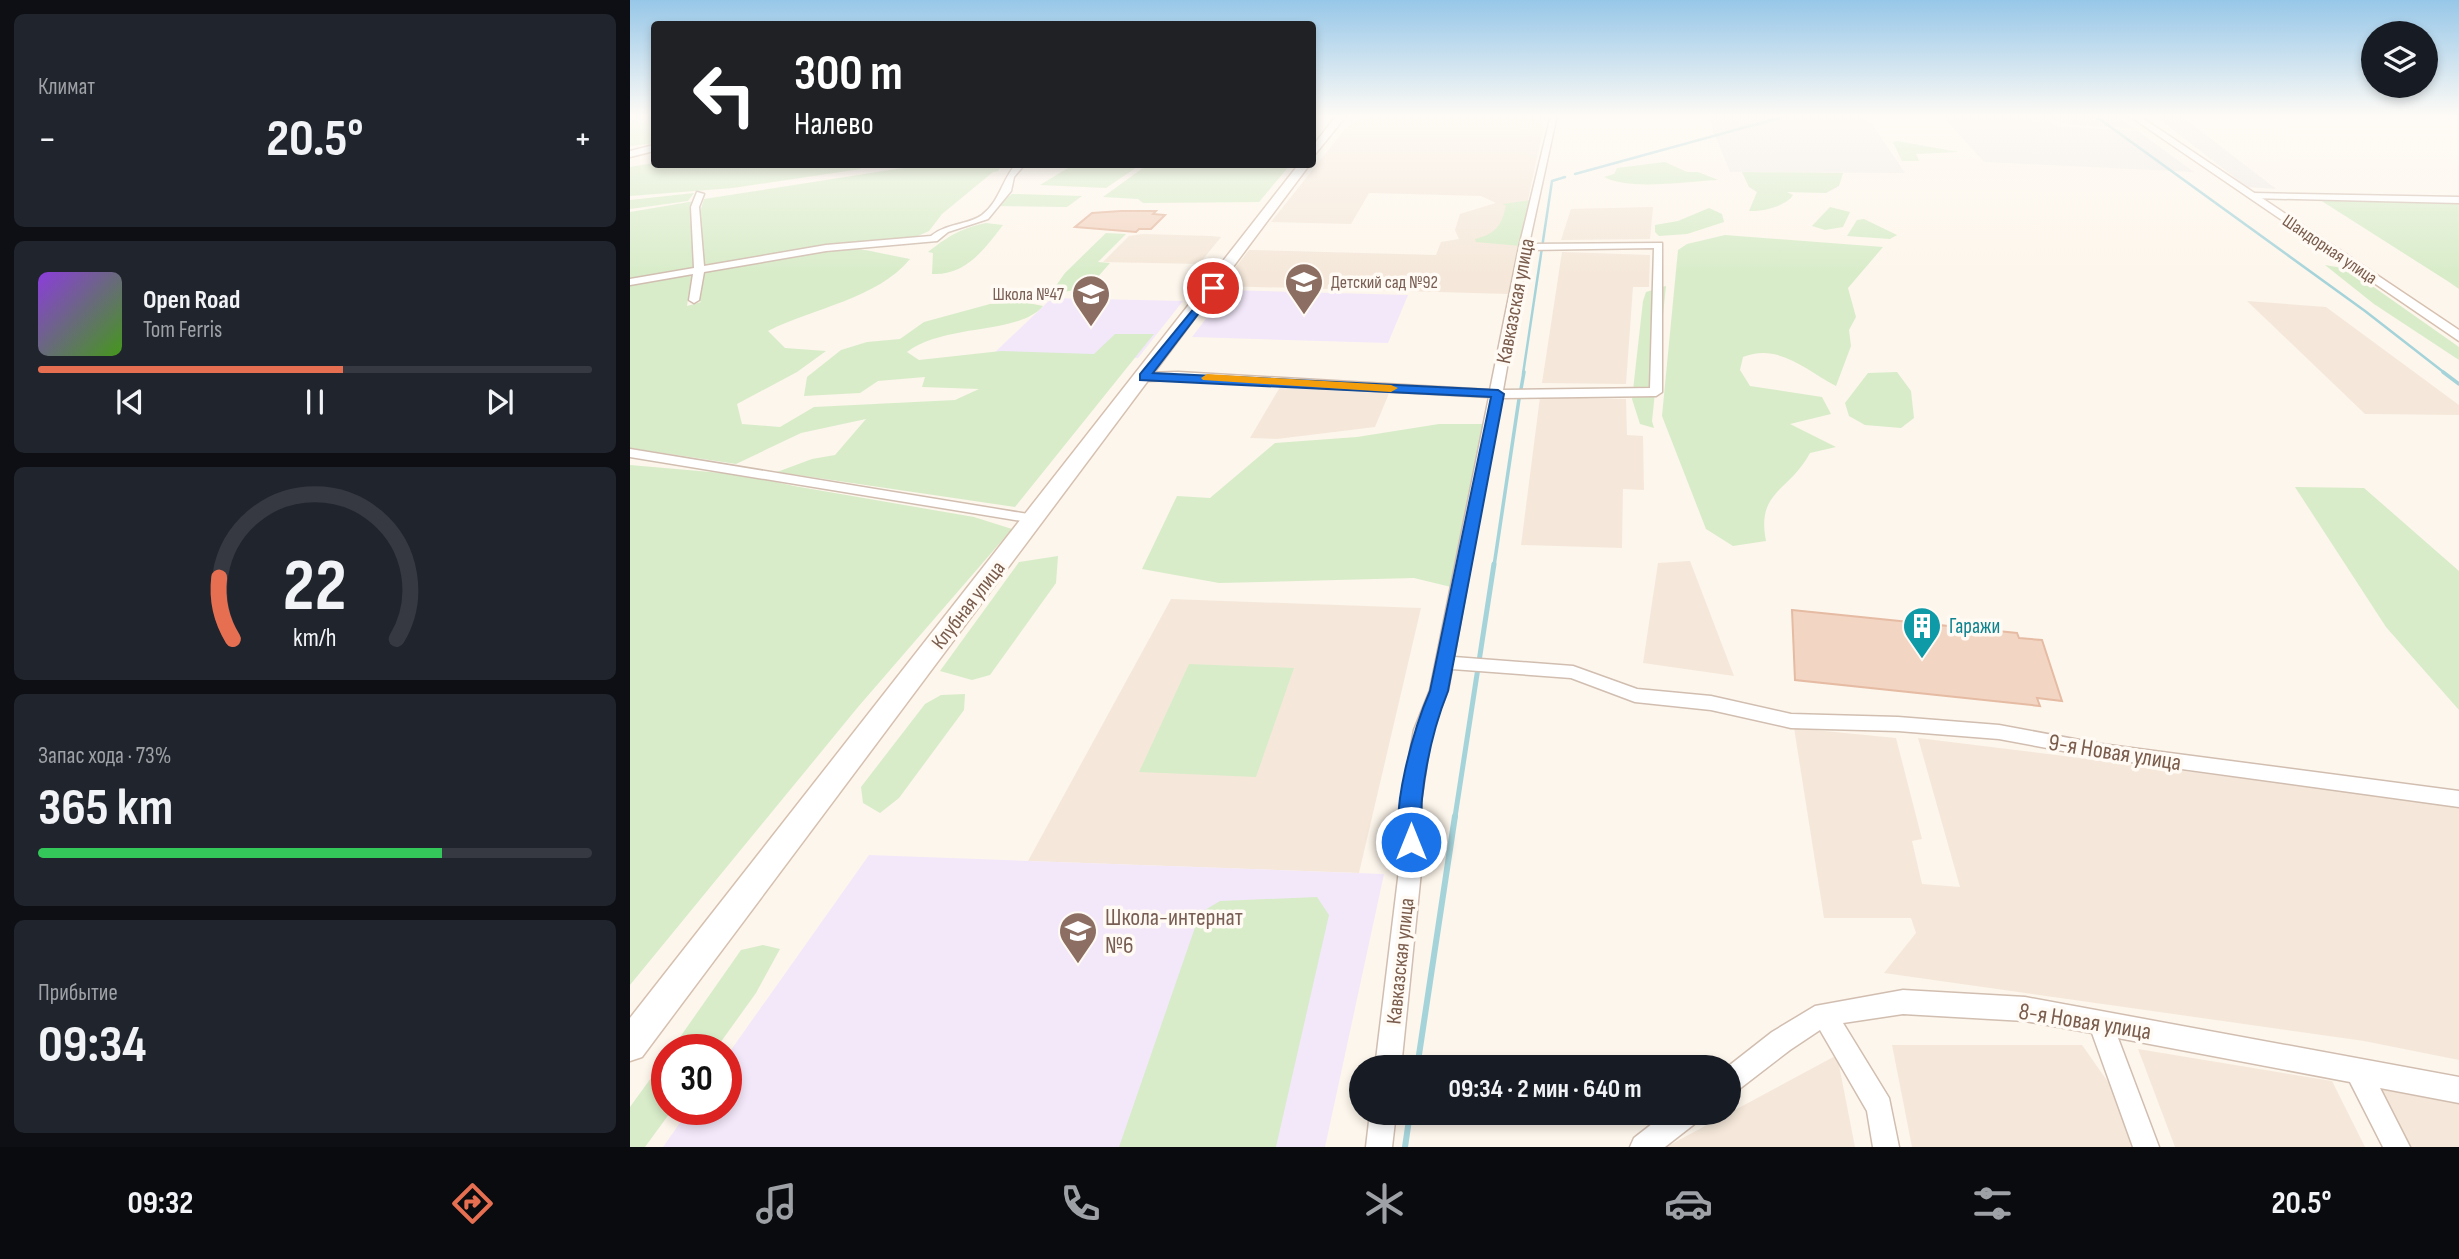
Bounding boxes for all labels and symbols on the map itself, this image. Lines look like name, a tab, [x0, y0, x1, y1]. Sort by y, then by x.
street label: Шандорная улица	[2279, 210, 2381, 289]
street label: Кавказская улица	[1491, 236, 1540, 366]
pin	[1183, 258, 1243, 318]
school or university icon: Детский сад №92	[1283, 261, 1325, 316]
place label: Детский сад №92	[1331, 272, 1438, 293]
school or university icon: Школа №47	[1070, 273, 1112, 328]
place label: Школа №47	[992, 284, 1065, 305]
street label: Клубная улица	[926, 556, 1011, 654]
building icon: Гаражи	[1901, 605, 1943, 660]
place label: Гаражи	[1949, 614, 2000, 639]
street label: 9-я Новая улица	[2046, 728, 2183, 777]
position arrow	[1374, 805, 1448, 879]
street label: Кавказская улица	[1381, 897, 1420, 1025]
place label: Школа-интернат №6	[1105, 903, 1243, 960]
school or university icon: Школа-интернат №6	[1057, 910, 1099, 965]
street label: 8-я Новая улица	[2017, 997, 2153, 1046]
speed limit sign: 30	[651, 1034, 742, 1125]

